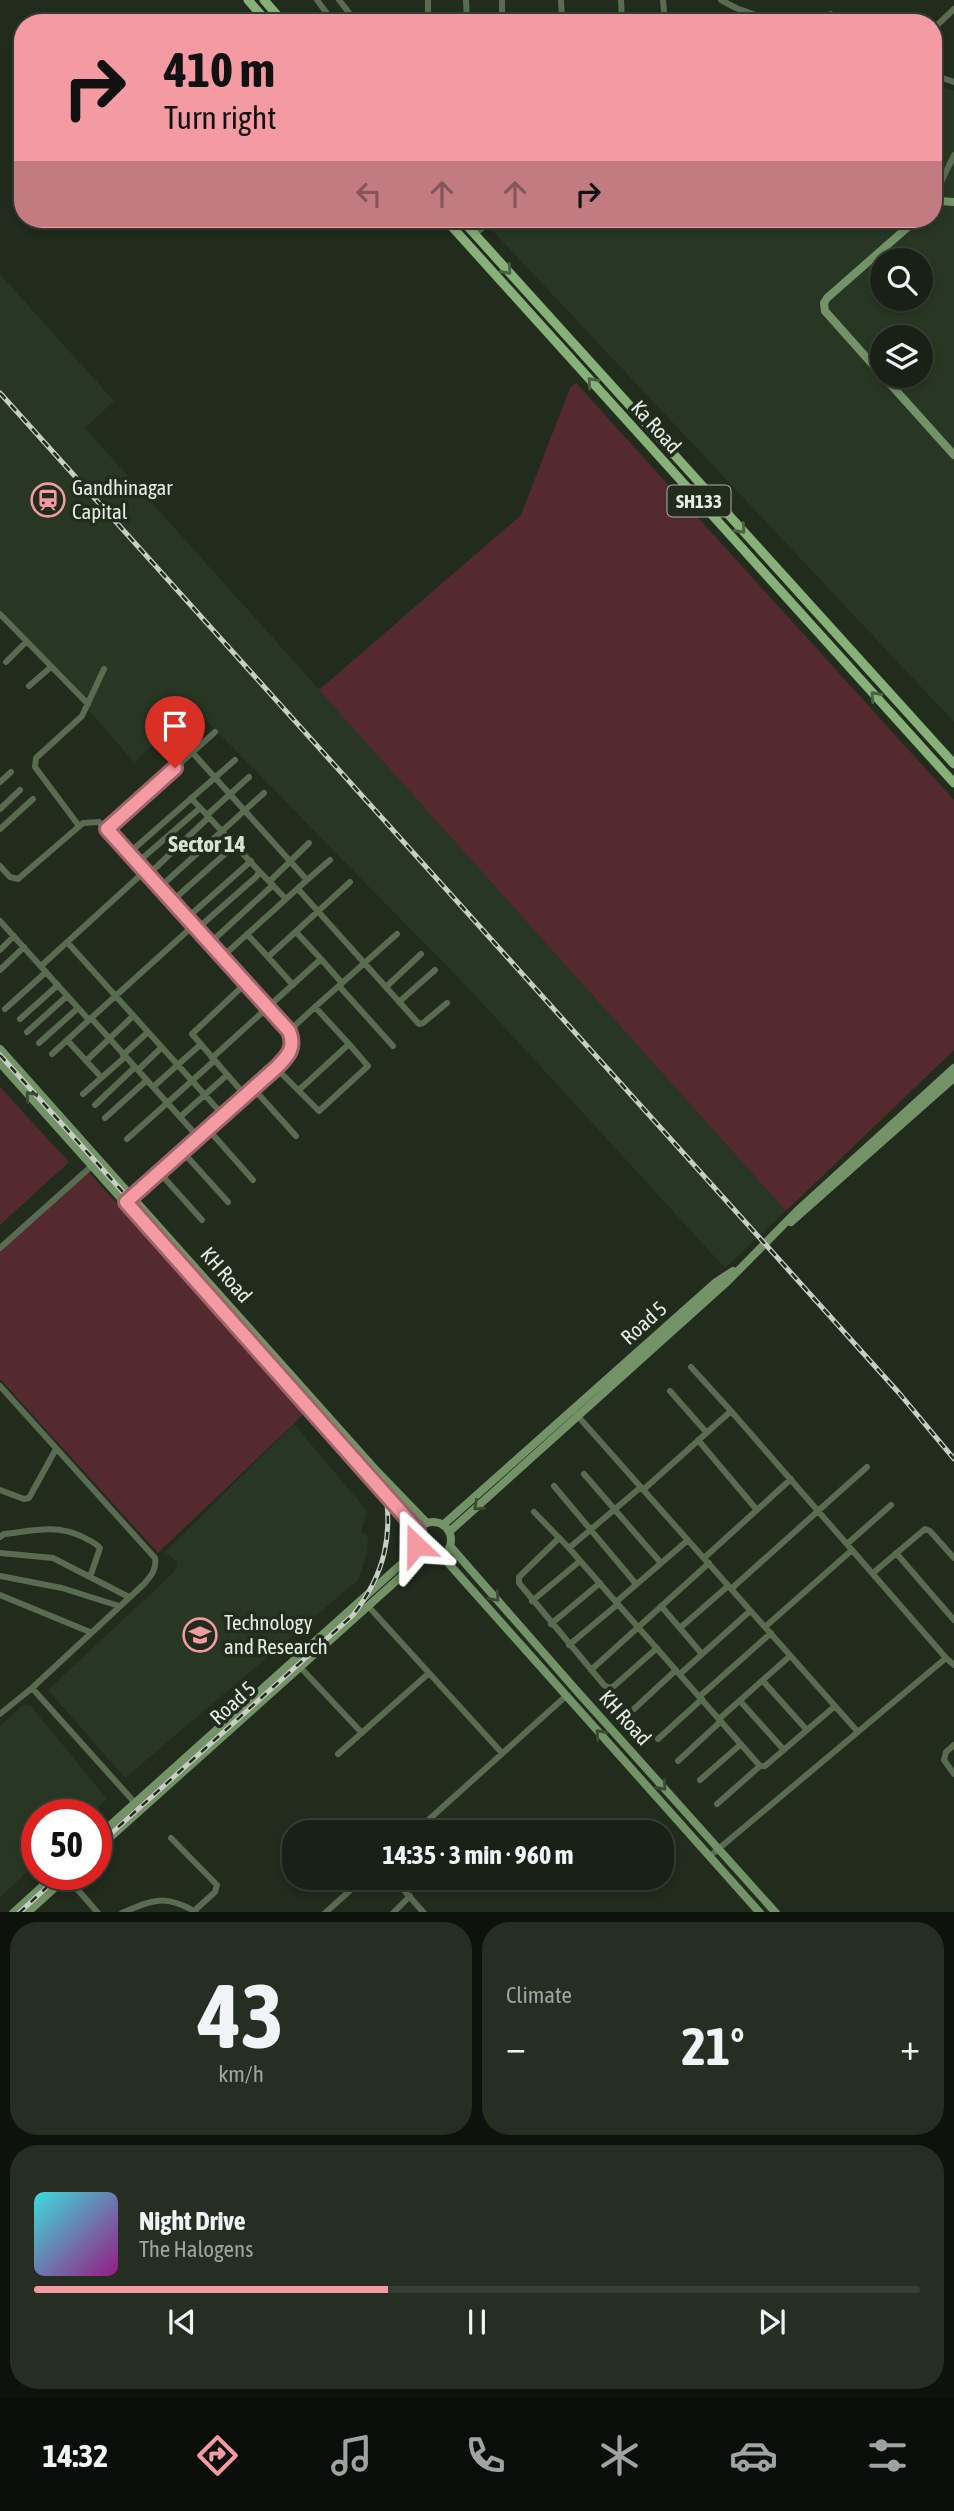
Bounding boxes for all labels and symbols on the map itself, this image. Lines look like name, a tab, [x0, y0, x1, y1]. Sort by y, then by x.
one-way arrow	[499, 261, 511, 274]
one-way arrow	[588, 377, 600, 390]
street label: Ka Road	[627, 395, 687, 458]
place label: Gandhinagar Capital	[72, 475, 173, 523]
station icon: Gandhinagar Capital	[29, 481, 67, 519]
road number: SH133	[668, 486, 730, 516]
one-way arrow	[733, 521, 746, 534]
one-way arrow	[871, 691, 884, 704]
pin	[145, 696, 205, 768]
district label: Sector 14	[168, 831, 246, 857]
one-way arrow	[26, 1091, 38, 1104]
street label: KH Road	[196, 1242, 257, 1307]
street label: Road 5	[616, 1296, 671, 1349]
one-way arrow	[473, 1498, 486, 1510]
position arrow	[379, 1508, 453, 1582]
one-way arrow	[487, 1589, 499, 1602]
place label: Technology and Research	[224, 1610, 328, 1658]
school or university icon: Technology and Research	[181, 1616, 219, 1654]
street label: Road 5	[205, 1676, 260, 1729]
street label: KH Road	[595, 1685, 657, 1750]
one-way arrow	[596, 1729, 608, 1742]
one-way arrow	[654, 1777, 667, 1790]
speed limit sign: 50	[21, 1799, 112, 1890]

